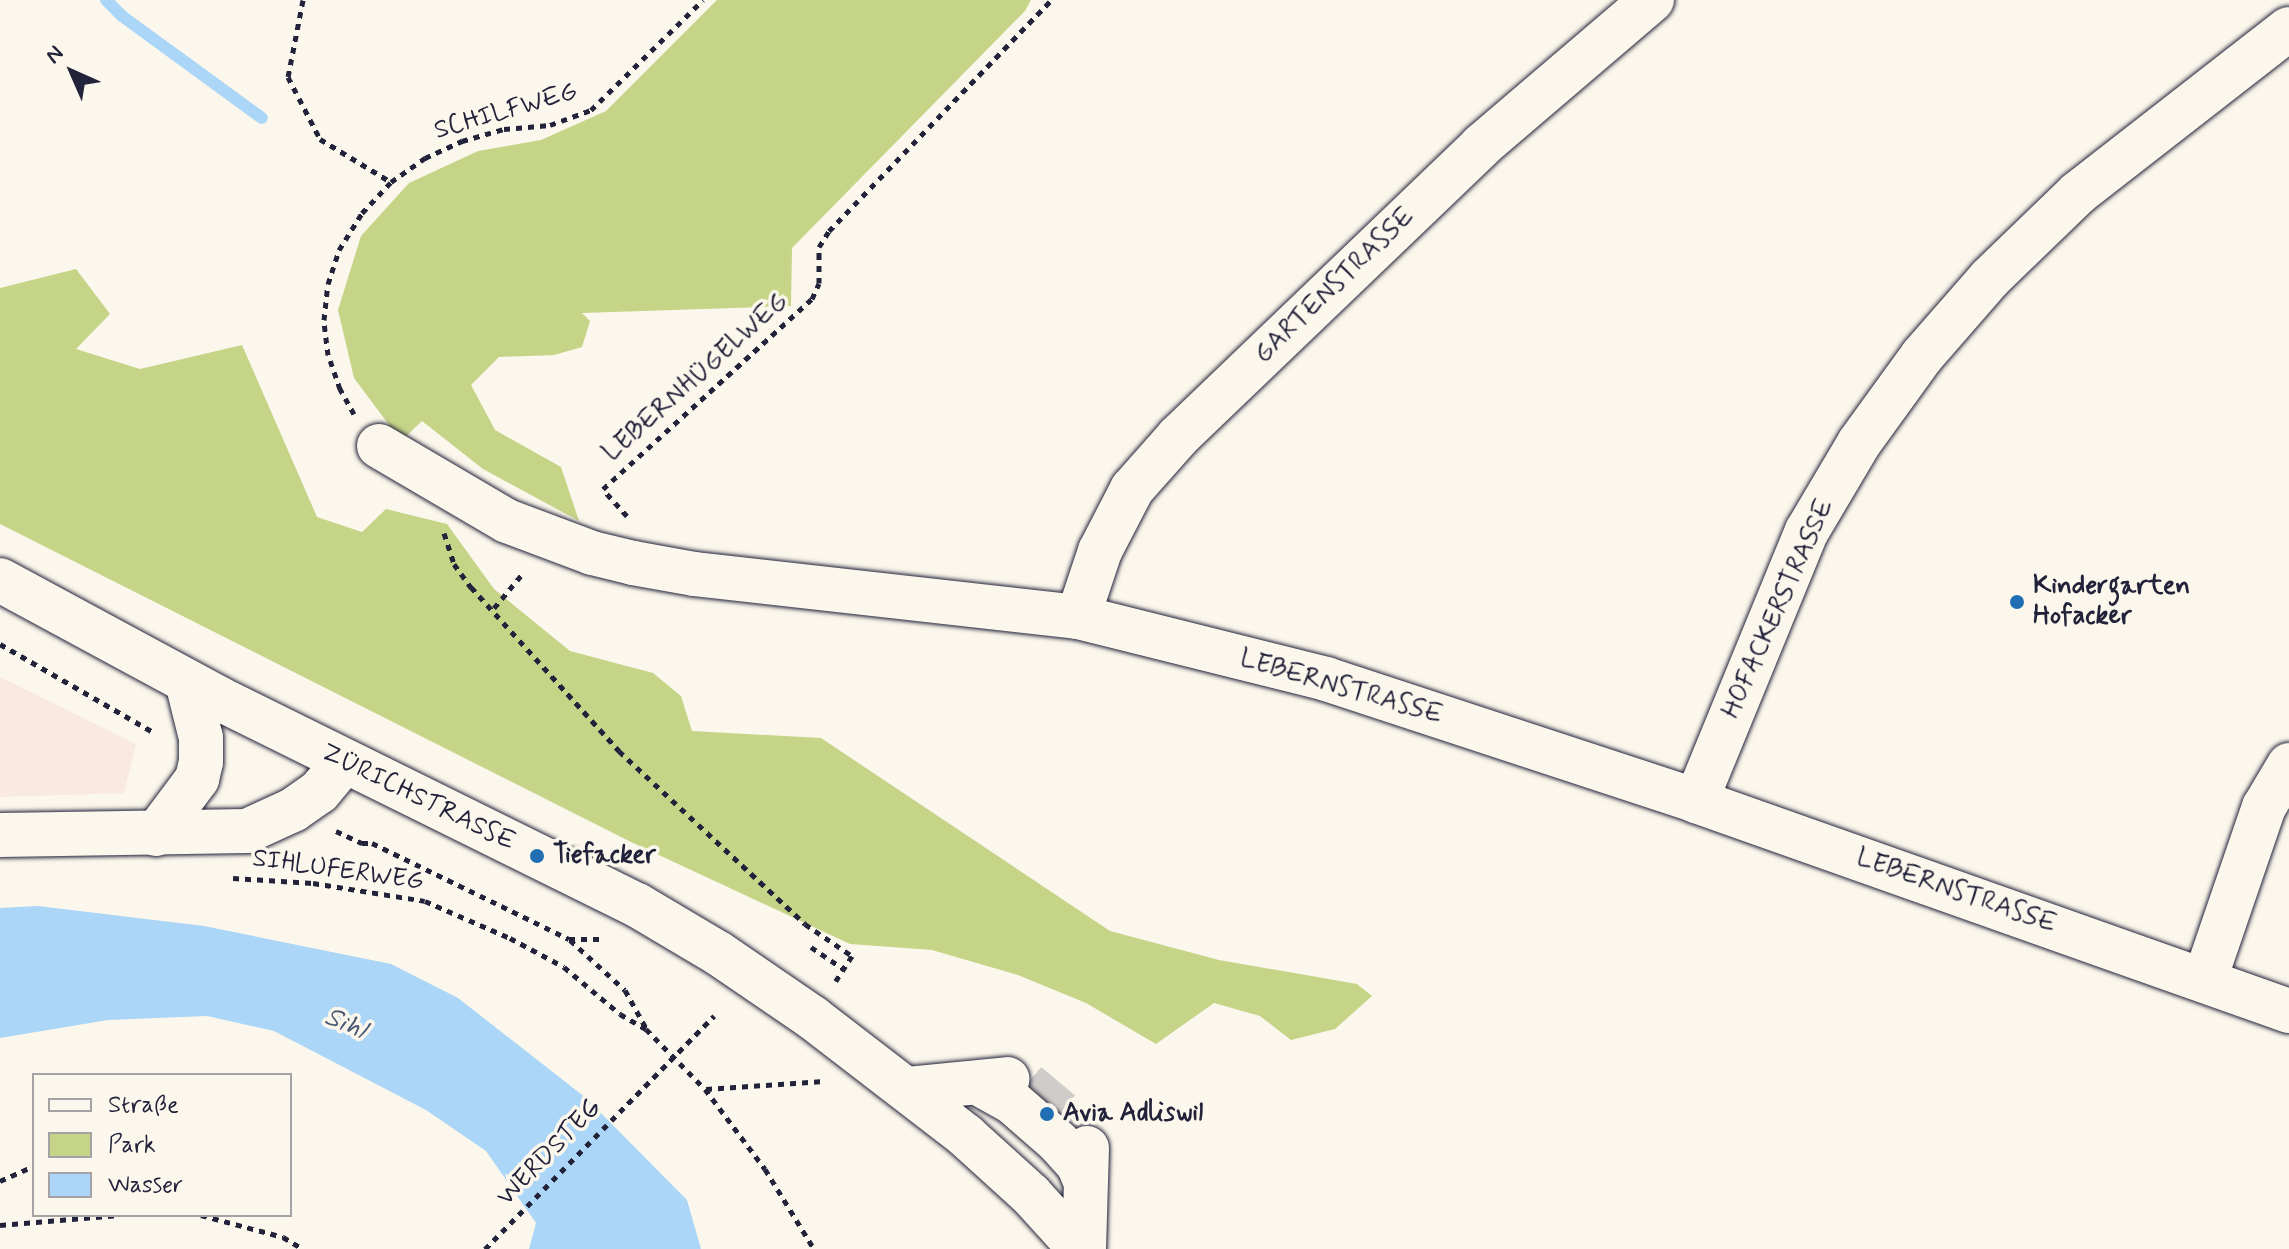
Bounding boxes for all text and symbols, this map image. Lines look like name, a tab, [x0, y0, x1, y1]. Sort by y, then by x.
north arrow	[32, 32, 112, 112]
text: N	[40, 40, 70, 70]
street label: SCHILFWEG	[431, 77, 581, 147]
street label: GARTENSTRASSE	[1248, 202, 1422, 370]
street label: LEBERNHÜGELWEG	[597, 287, 795, 469]
street label: HOFACKERSTRASSE	[1717, 494, 1841, 724]
place label: Kindergarten Hofacker	[2033, 571, 2190, 632]
marker: Kindergarten Hofacker	[2008, 593, 2026, 611]
street label: LEBERNSTRASSE	[1236, 644, 1446, 732]
street label: ZÜRICHSTRASSE	[316, 738, 520, 858]
place label: Tiefacker	[553, 840, 656, 872]
street label: LEBERNSTRASSE	[1852, 843, 2060, 941]
street label: SIHLUFERWEG	[251, 844, 425, 898]
marker: Tiefacker	[528, 847, 546, 865]
water label: Sihl	[319, 1000, 371, 1048]
legend	[32, 1073, 292, 1217]
text: Straße	[108, 1090, 179, 1121]
street label: WERDSTEG	[491, 1093, 609, 1213]
place label: Avia Adliswil	[1063, 1098, 1203, 1130]
marker: Avia Adliswil	[1038, 1105, 1056, 1123]
text: Park	[108, 1130, 156, 1161]
text: Wasser	[108, 1170, 183, 1201]

